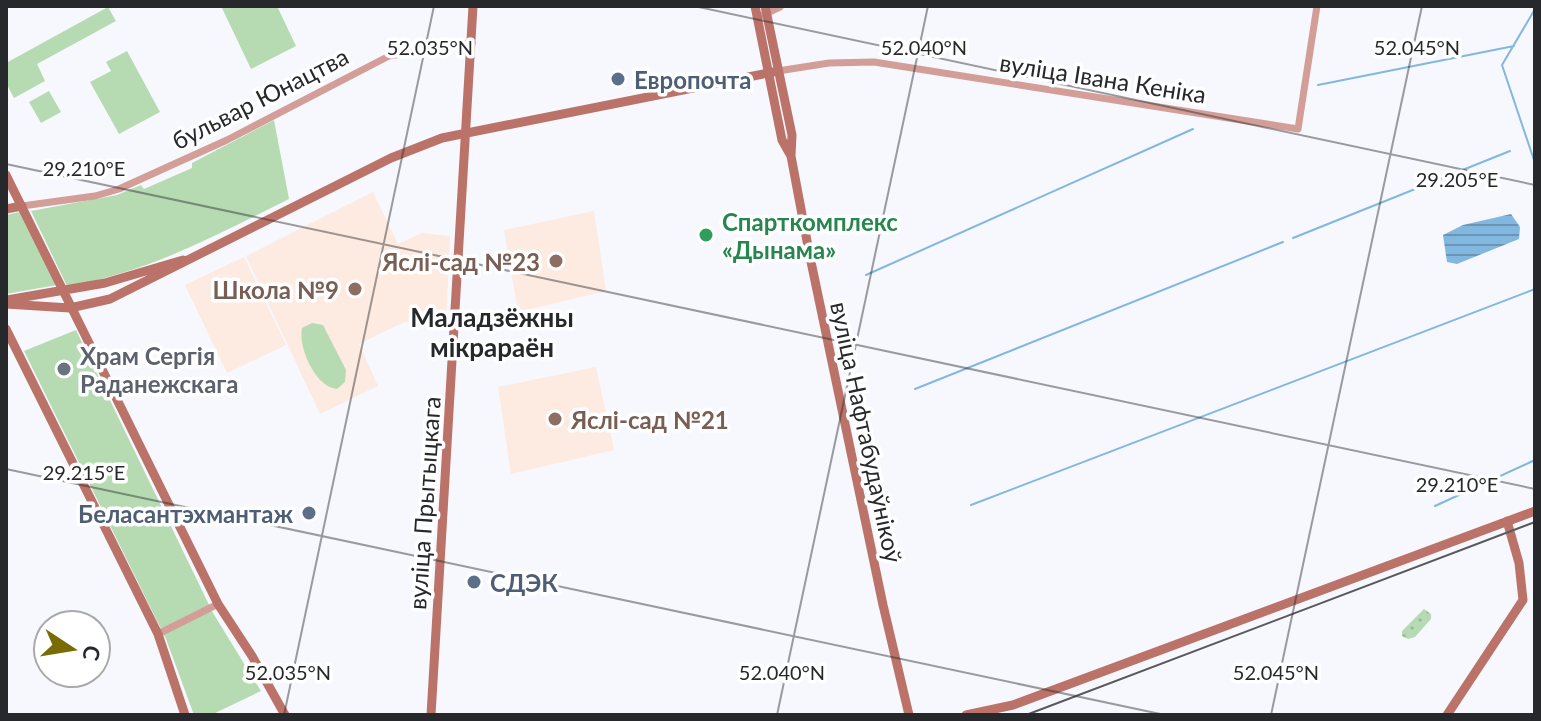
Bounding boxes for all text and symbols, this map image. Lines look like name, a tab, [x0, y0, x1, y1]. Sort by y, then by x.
text: 52.035°N	[387, 35, 473, 59]
text: 52.040°N	[881, 35, 967, 59]
text: 52.045°N	[1374, 35, 1460, 59]
street label: бульвар Юнацтва	[167, 41, 353, 155]
street label: вуліца Івана Кеніка	[998, 47, 1208, 109]
place label: Европочта	[634, 65, 752, 94]
marker: Европочта	[609, 70, 627, 88]
text: 29.210°E	[43, 156, 125, 180]
text: 29.205°E	[1416, 167, 1498, 191]
place label: Спарткомплекс «Дынама»	[722, 207, 898, 264]
marker: Спарткомплекс «Дынама»	[697, 226, 715, 244]
place label: Яслі-сад №23	[381, 247, 540, 276]
marker: Яслі-сад №23	[547, 252, 565, 270]
place label: Школа №9	[213, 275, 339, 304]
marker: Школа №9	[346, 280, 364, 298]
street label: вуліца Нафтабудаўнікоў	[825, 299, 909, 566]
district label: Маладзёжны мікрараён	[410, 301, 574, 363]
place label: Храм Сергія Раданежскага	[80, 341, 239, 398]
marker: Храм Сергія Раданежскага	[55, 360, 73, 378]
street label: вуліца Прытыцкага	[402, 396, 446, 610]
place label: Яслі-сад №21	[570, 405, 729, 434]
marker: Яслі-сад №21	[546, 410, 564, 428]
text: 29.215°E	[43, 460, 125, 484]
text: 29.210°E	[1416, 472, 1498, 496]
place label: Беласантэхмантаж	[78, 499, 293, 528]
marker: Беласантэхмантаж	[300, 504, 318, 522]
place label: СДЭК	[490, 568, 558, 597]
marker: СДЭК	[465, 573, 483, 591]
north arrow	[32, 609, 112, 689]
text: С	[77, 643, 107, 664]
text: 52.035°N	[245, 660, 331, 684]
text: 52.040°N	[739, 660, 825, 684]
text: 52.045°N	[1233, 660, 1319, 684]

